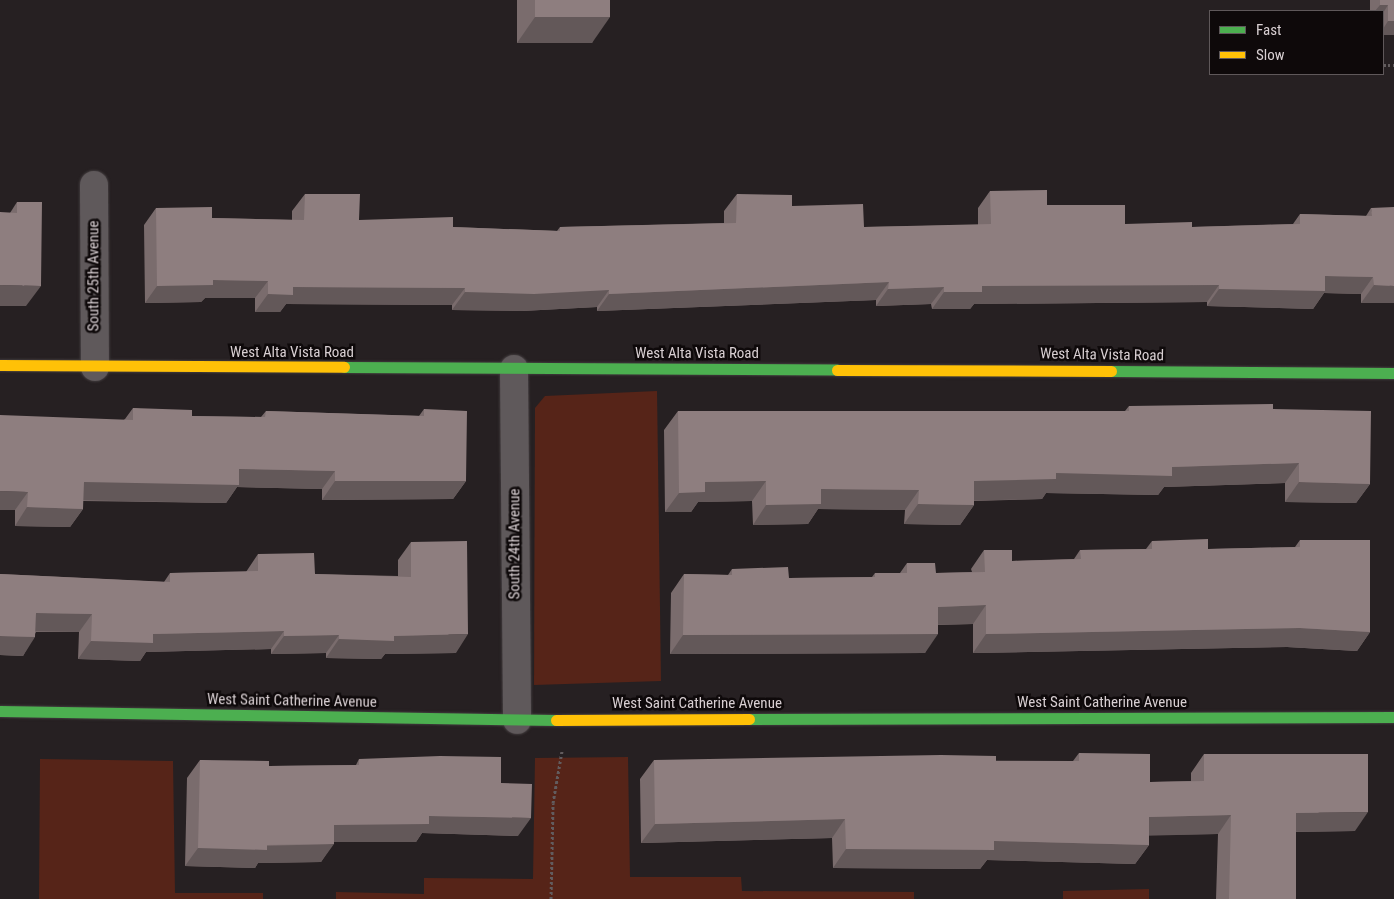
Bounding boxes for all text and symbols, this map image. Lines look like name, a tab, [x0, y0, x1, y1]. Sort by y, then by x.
legend	[1209, 10, 1384, 75]
text: Fast	[1256, 21, 1281, 39]
text: Slow	[1256, 46, 1285, 64]
street label: South 25th Avenue	[85, 221, 103, 331]
street label: West Alta Vista Road	[230, 344, 354, 362]
street label: West Alta Vista Road	[635, 345, 759, 363]
street label: West Alta Vista Road	[1040, 345, 1164, 365]
street label: South 24th Avenue	[506, 489, 524, 599]
street label: West Saint Catherine Avenue	[207, 691, 377, 711]
street label: West Saint Catherine Avenue	[1017, 694, 1187, 712]
street label: West Saint Catherine Avenue	[612, 695, 782, 713]

